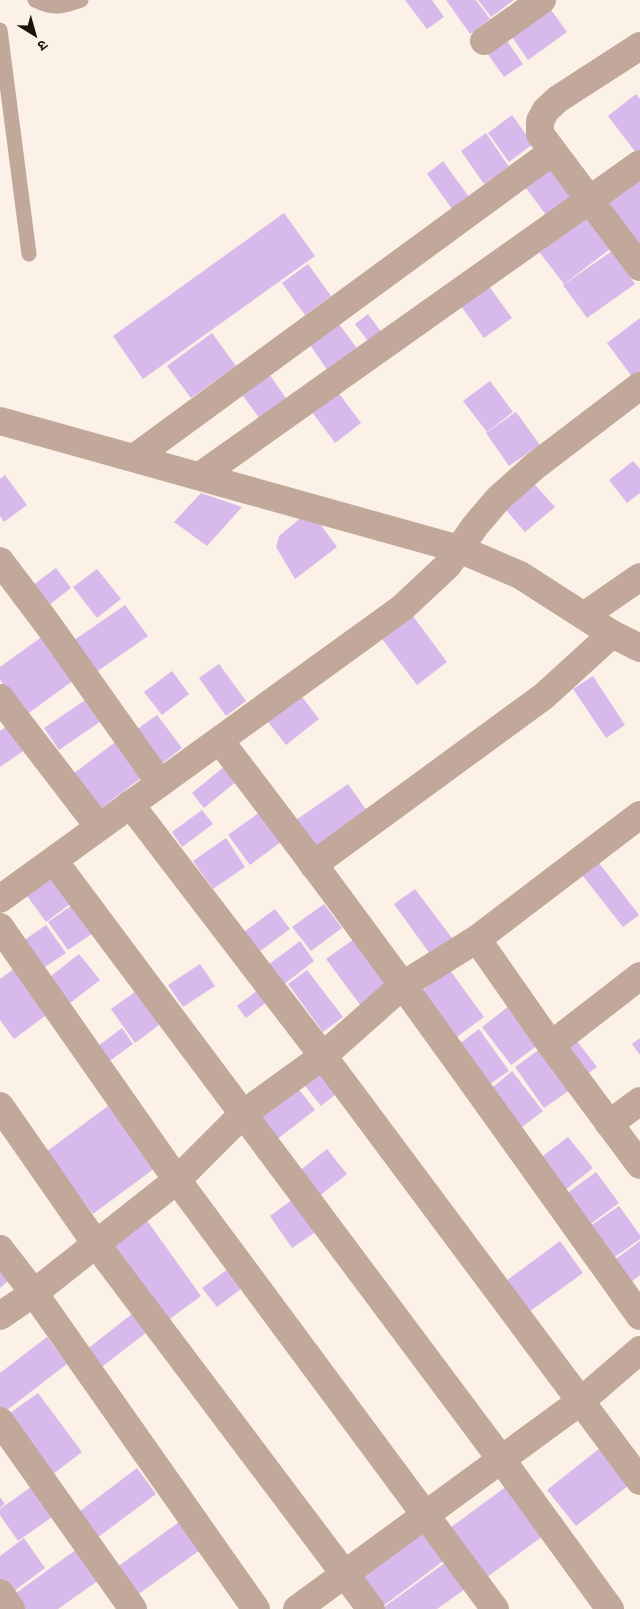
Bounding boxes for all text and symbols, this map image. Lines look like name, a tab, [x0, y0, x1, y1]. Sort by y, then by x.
north arrow	[10, 10, 60, 60]
text: उ	[33, 36, 52, 56]

